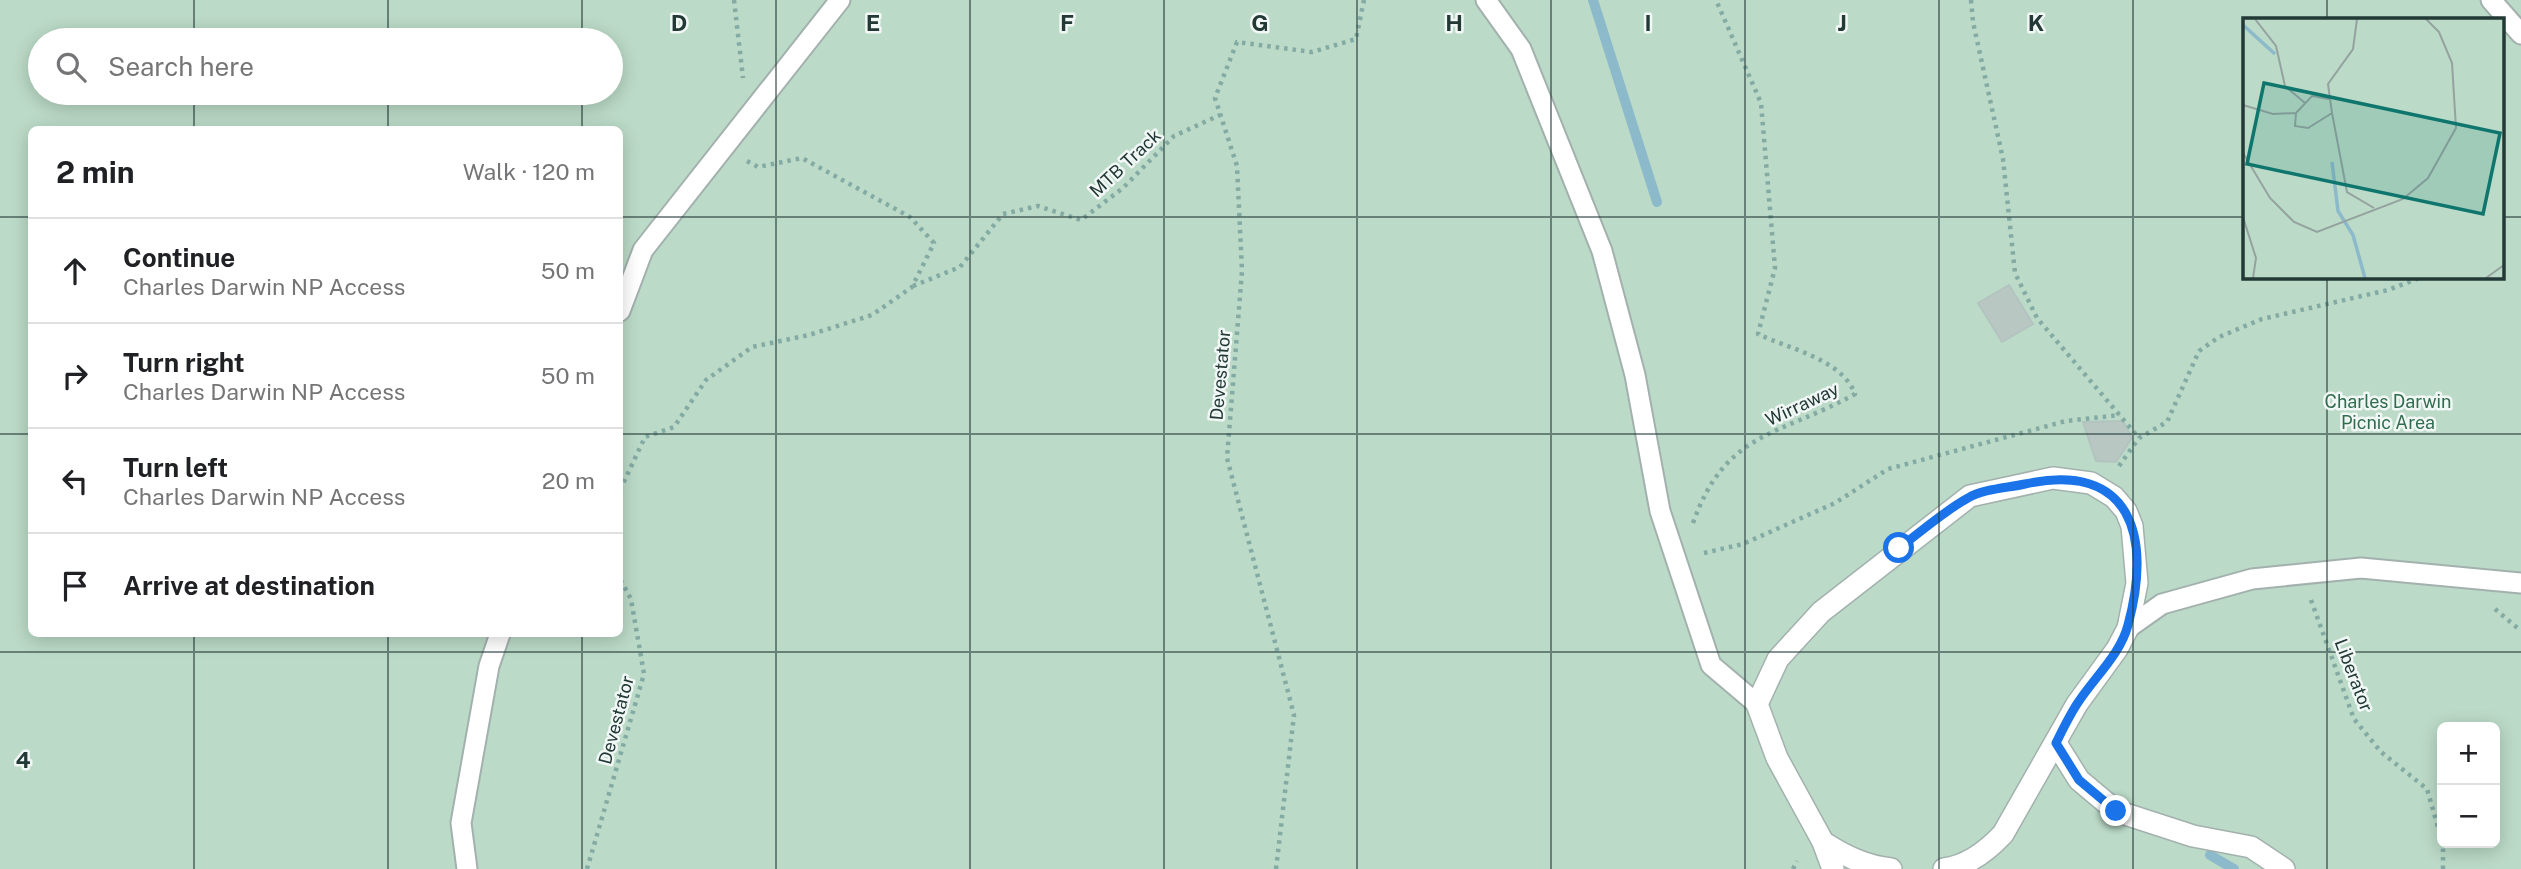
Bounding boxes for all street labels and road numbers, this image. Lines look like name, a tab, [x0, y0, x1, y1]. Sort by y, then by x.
street label: MTB Track	[1085, 125, 1165, 201]
street label: Devestator	[1206, 329, 1234, 421]
street label: Wirraway	[1762, 378, 1842, 430]
street label: Liberator	[2331, 636, 2377, 714]
street label: Devestator	[594, 673, 638, 767]

